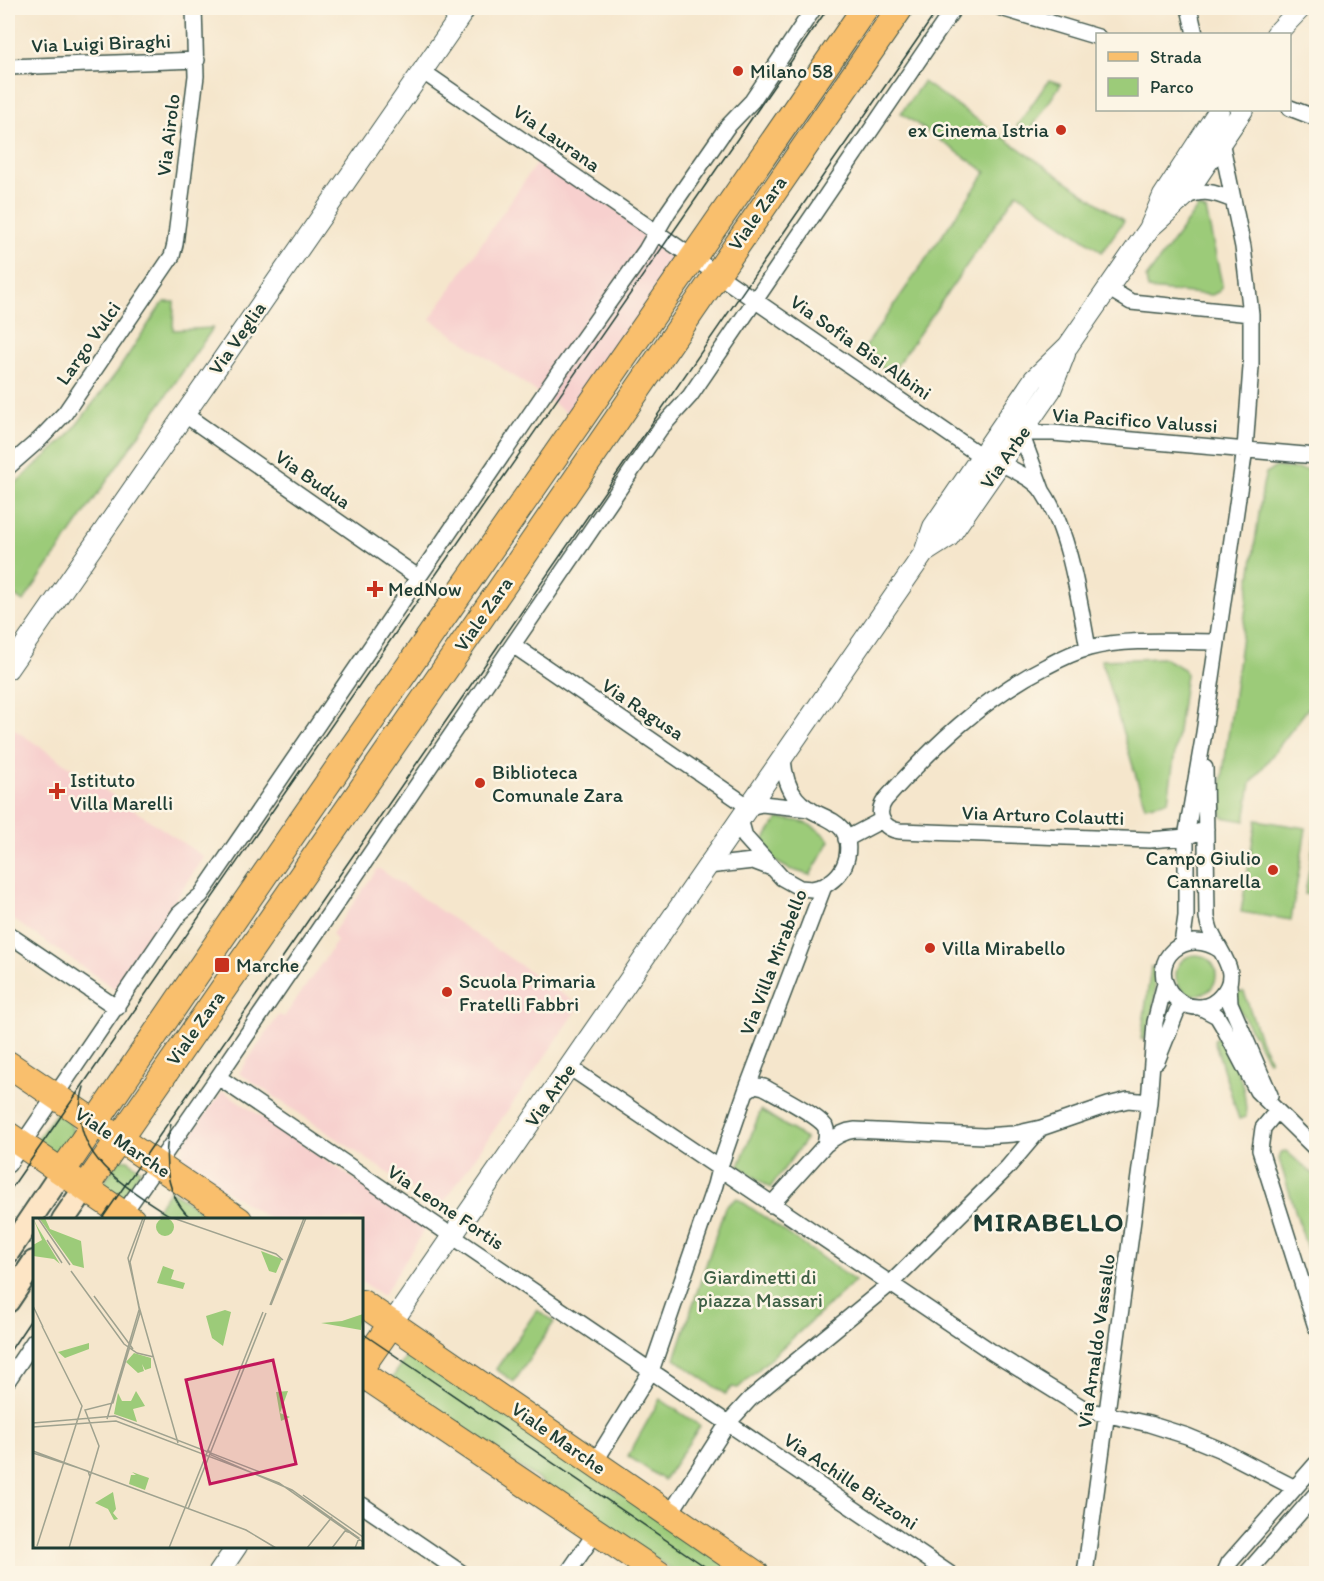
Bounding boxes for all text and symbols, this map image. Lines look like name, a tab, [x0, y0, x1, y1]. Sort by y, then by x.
street label: Via Luigi Biraghi	[31, 29, 171, 57]
legend	[1096, 33, 1291, 111]
text: Strada	[1150, 46, 1202, 68]
place label: Milano 58	[750, 59, 833, 83]
marker: Milano 58	[731, 64, 745, 78]
text: Parco	[1150, 76, 1194, 98]
street label: Via Airolo	[151, 92, 185, 178]
street label: Via Laurana	[509, 99, 606, 177]
place label: ex Cinema Istria	[908, 118, 1050, 142]
marker: ex Cinema Istria	[1054, 123, 1068, 137]
street label: Viale Zara	[723, 171, 792, 255]
street label: Via Sofia Bisi Albini	[786, 289, 936, 405]
street label: Largo Vulci	[51, 297, 125, 389]
street label: Via Veglia	[203, 297, 271, 379]
street label: Via Pacifico Valussi	[1051, 402, 1219, 438]
street label: Via Arbe	[975, 421, 1035, 493]
street label: Via Budua	[271, 444, 356, 514]
street label: Viale Zara	[449, 572, 518, 656]
place label: MedNow	[388, 577, 462, 601]
marker: MedNow	[366, 580, 384, 598]
street label: Via Ragusa	[597, 673, 689, 745]
place label: Biblioteca Comunale Zara	[492, 760, 624, 807]
place label: Istituto Villa Marelli	[70, 768, 173, 815]
marker: Biblioteca Comunale Zara	[473, 776, 487, 790]
marker: Istituto Villa Marelli	[48, 782, 66, 800]
street label: Via Arturo Colautti	[961, 800, 1125, 830]
place label: Campo Giulio Cannarella	[1146, 846, 1262, 893]
marker: Campo Giulio Cannarella	[1266, 863, 1280, 877]
street label: Via Villa Mirabello	[734, 885, 812, 1039]
place label: Villa Mirabello	[942, 936, 1066, 960]
marker: Villa Mirabello	[923, 941, 937, 955]
place label: Marche	[236, 953, 299, 977]
marker: Marche	[213, 956, 231, 974]
place label: Scuola Primaria Fratelli Fabbri	[459, 969, 596, 1016]
marker: Scuola Primaria Fratelli Fabbri	[440, 985, 454, 999]
street label: Viale Zara	[161, 986, 230, 1070]
street label: Via Arbe	[520, 1059, 580, 1131]
street label: Viale Marche	[71, 1101, 175, 1183]
street label: Via Leone Fortis	[383, 1159, 509, 1255]
district label: MIRABELLO	[973, 1206, 1125, 1238]
inset map	[33, 1218, 363, 1548]
street label: Via Arnaldo Vassallo	[1072, 1252, 1120, 1430]
park label: Giardinetti di piazza Massari	[697, 1265, 823, 1312]
street label: Viale Marche	[507, 1397, 611, 1479]
street label: Via Achille Bizzoni	[779, 1427, 923, 1535]

